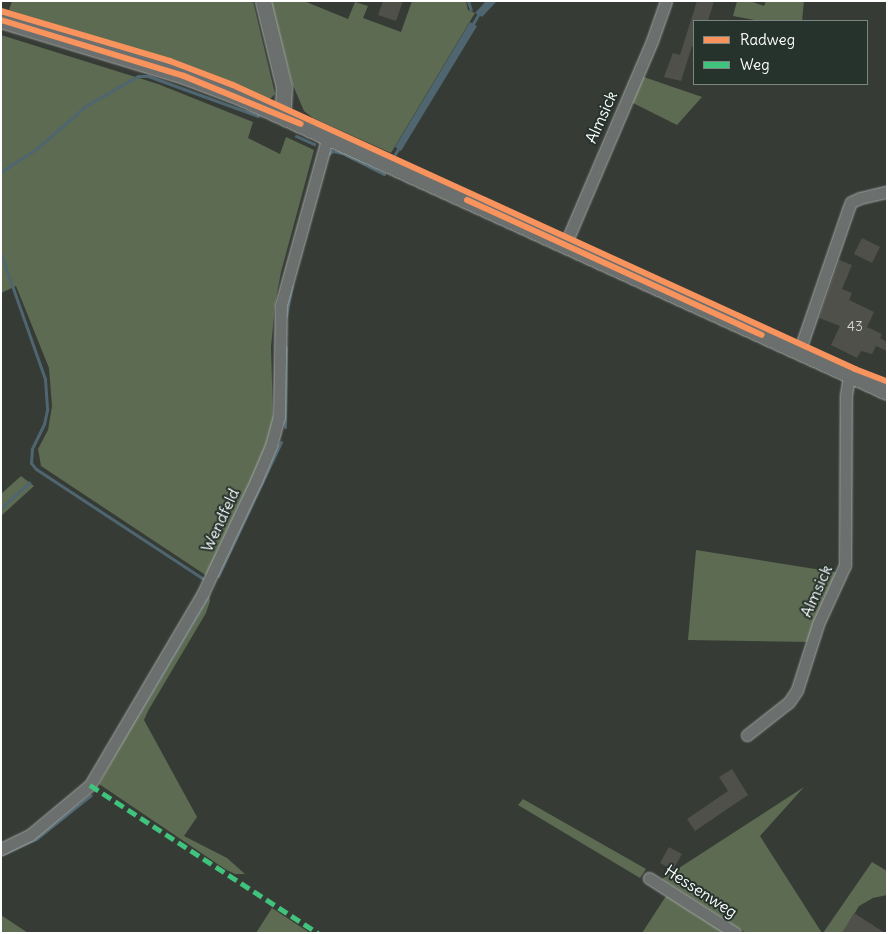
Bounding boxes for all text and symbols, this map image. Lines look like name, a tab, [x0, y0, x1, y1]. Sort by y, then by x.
legend	[693, 20, 868, 85]
text: Radweg	[740, 30, 795, 49]
text: Weg	[740, 55, 770, 74]
street label: Almsick	[581, 88, 621, 146]
house number: 43	[847, 318, 863, 334]
street label: Wendfeld	[197, 485, 243, 555]
street label: Almsick	[796, 562, 836, 620]
street label: Hessenweg	[661, 860, 741, 922]

